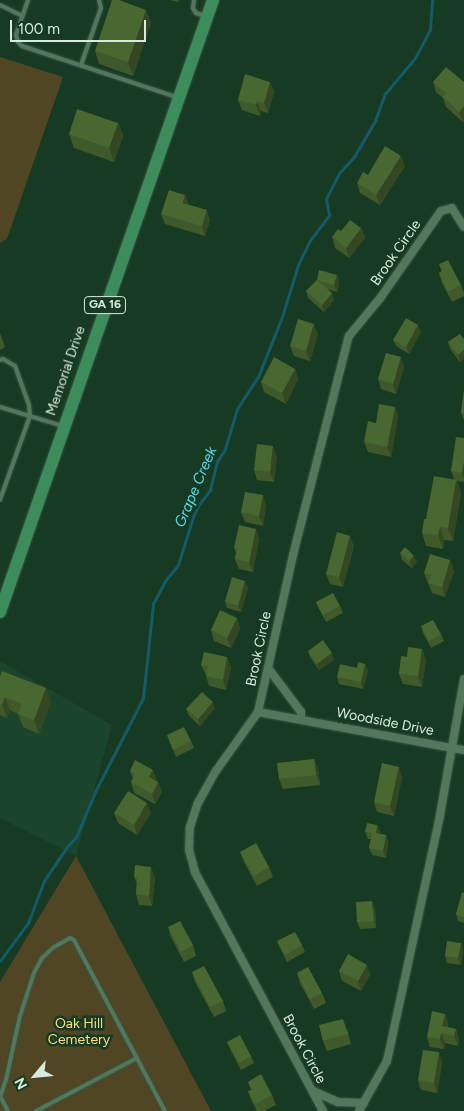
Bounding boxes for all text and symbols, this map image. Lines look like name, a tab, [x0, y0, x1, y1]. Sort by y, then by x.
scale bar	[12, 10, 149, 42]
text: 100 m	[18, 20, 60, 38]
street label: Brook Circle	[367, 217, 425, 289]
road number: GA 16	[84, 296, 126, 314]
street label: Memorial Drive	[43, 324, 89, 418]
water label: Grape Creek	[171, 444, 221, 530]
street label: Brook Circle	[243, 610, 275, 688]
street label: Woodside Drive	[335, 704, 435, 740]
street label: Brook Circle	[279, 1011, 329, 1087]
park label: Oak Hill Cemetery	[48, 1016, 110, 1048]
north arrow	[10, 1051, 60, 1101]
text: N	[11, 1075, 31, 1092]

